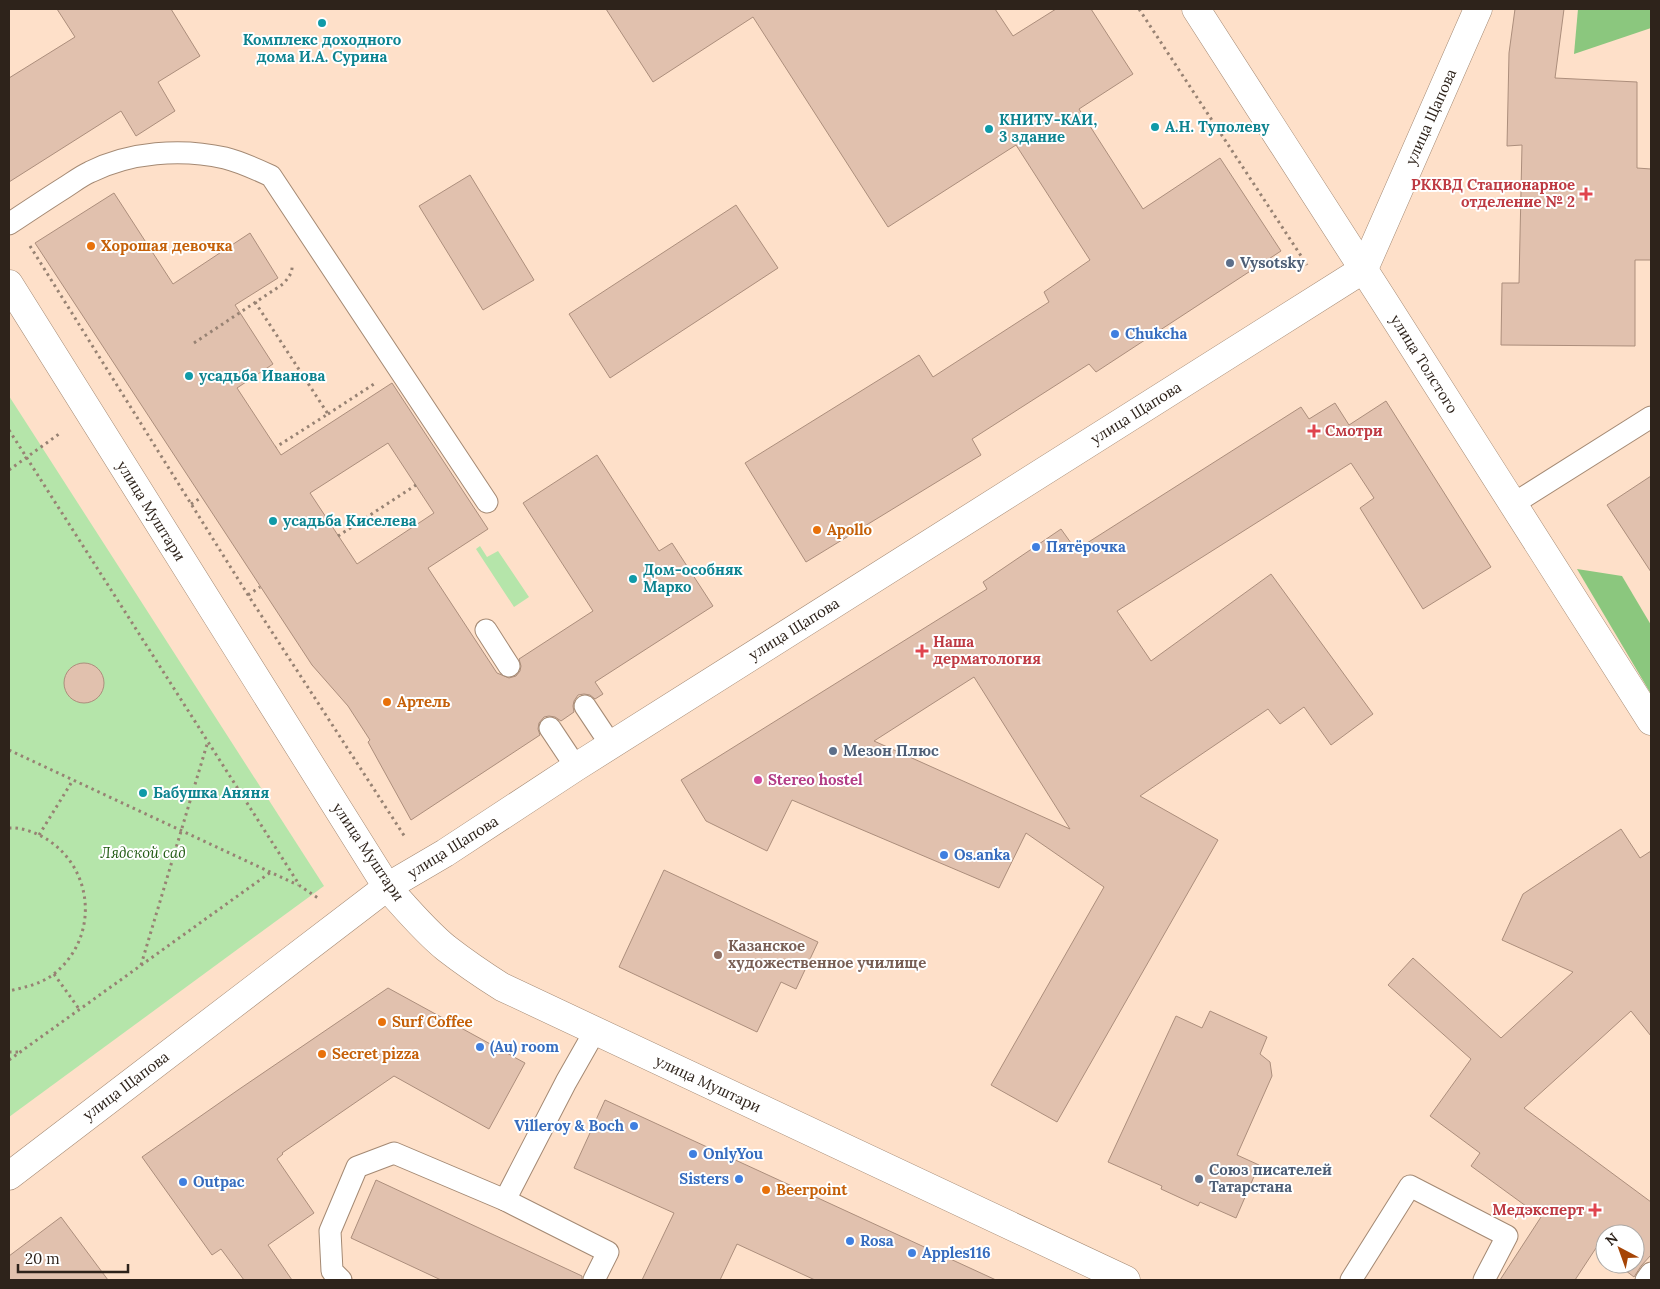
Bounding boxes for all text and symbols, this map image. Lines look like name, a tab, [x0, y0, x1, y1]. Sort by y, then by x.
marker: Комплекс доходного дома И.А. Сурина	[316, 17, 328, 29]
place label: Комплекс доходного дома И.А. Сурина	[243, 30, 402, 66]
street label: улица Щапова	[1401, 65, 1460, 168]
place label: КНИТУ-КАИ, 3 здание	[999, 110, 1097, 146]
place label: А.Н. Туполеву	[1165, 117, 1270, 136]
marker: А.Н. Туполеву	[1149, 121, 1161, 133]
marker: КНИТУ-КАИ, 3 здание	[983, 123, 995, 135]
place label: РККВД Стационарное отделение № 2	[1411, 175, 1575, 211]
marker: РККВД Стационарное отделение № 2	[1579, 187, 1593, 201]
place label: Хорошая девочка	[101, 236, 233, 255]
marker: Хорошая девочка	[85, 240, 97, 252]
place label: Vysotsky	[1240, 253, 1305, 272]
marker: Vysotsky	[1224, 257, 1236, 269]
street label: улица Толстого	[1386, 311, 1463, 417]
place label: Chukcha	[1125, 324, 1187, 343]
marker: Chukcha	[1109, 328, 1121, 340]
place label: усадьба Иванова	[199, 366, 325, 385]
marker: усадьба Иванова	[183, 370, 195, 382]
street label: улица Щапова	[1087, 377, 1185, 448]
place label: Смотри	[1325, 421, 1383, 440]
marker: Смотри	[1307, 424, 1321, 438]
street label: улица Муштари	[113, 457, 190, 564]
place label: усадьба Киселева	[283, 511, 417, 530]
marker: усадьба Киселева	[267, 515, 279, 527]
place label: Apollo	[827, 520, 873, 539]
marker: Apollo	[811, 524, 823, 536]
place label: Пятёрочка	[1046, 537, 1126, 556]
marker: Пятёрочка	[1030, 541, 1042, 553]
place label: Дом-особняк Марко	[643, 560, 743, 596]
marker: Дом-особняк Марко	[627, 573, 639, 585]
street label: улица Щапова	[745, 593, 843, 664]
place label: Наша дерматология	[933, 632, 1041, 668]
marker: Наша дерматология	[915, 644, 929, 658]
place label: Артель	[397, 692, 451, 711]
marker: Артель	[381, 696, 393, 708]
place label: Мезон Плюс	[843, 741, 939, 760]
marker: Мезон Плюс	[827, 745, 839, 757]
place label: Stereo hostel	[768, 770, 863, 789]
marker: Stereo hostel	[752, 774, 764, 786]
place label: Бабушка Аняня	[153, 783, 269, 802]
marker: Бабушка Аняня	[137, 787, 149, 799]
street label: улица Муштари	[328, 799, 408, 905]
street label: улица Щапова	[404, 811, 502, 882]
park label: Лядской сад	[100, 843, 186, 862]
place label: Os.anka	[954, 845, 1011, 864]
marker: Os.anka	[938, 849, 950, 861]
place label: Казанское художественное училище	[728, 936, 926, 972]
marker: Казанское художественное училище	[712, 949, 724, 961]
place label: Surf Coffee	[392, 1012, 473, 1031]
marker: Surf Coffee	[376, 1016, 388, 1028]
place label: (Au) room	[490, 1037, 559, 1057]
marker: (Au) room	[474, 1041, 486, 1053]
place label: Secret pizza	[332, 1044, 419, 1063]
street label: улица Щапова	[79, 1047, 173, 1124]
marker: Secret pizza	[316, 1048, 328, 1060]
street label: улица Муштари	[652, 1051, 764, 1116]
place label: Villeroy & Boch	[514, 1116, 625, 1135]
marker: Villeroy & Boch	[628, 1120, 640, 1132]
place label: OnlyYou	[703, 1144, 763, 1163]
marker: OnlyYou	[687, 1148, 699, 1160]
place label: Союз писателей Татарстана	[1209, 1160, 1332, 1196]
place label: Sisters	[679, 1169, 729, 1188]
place label: Outpac	[193, 1172, 245, 1191]
marker: Sisters	[733, 1173, 745, 1185]
marker: Союз писателей Татарстана	[1193, 1173, 1205, 1185]
marker: Outpac	[177, 1176, 189, 1188]
place label: Beerpoint	[776, 1180, 848, 1199]
marker: Beerpoint	[760, 1184, 772, 1196]
place label: Медэксперт	[1492, 1200, 1584, 1219]
marker: Медэксперт	[1588, 1203, 1602, 1217]
north arrow	[1595, 1224, 1645, 1274]
text: N	[1601, 1229, 1622, 1250]
place label: Rosa	[860, 1231, 894, 1250]
marker: Rosa	[844, 1235, 856, 1247]
scale bar	[18, 1242, 128, 1274]
place label: Apples116	[922, 1243, 991, 1262]
marker: Apples116	[906, 1247, 918, 1259]
text: 20 m	[25, 1249, 60, 1268]

